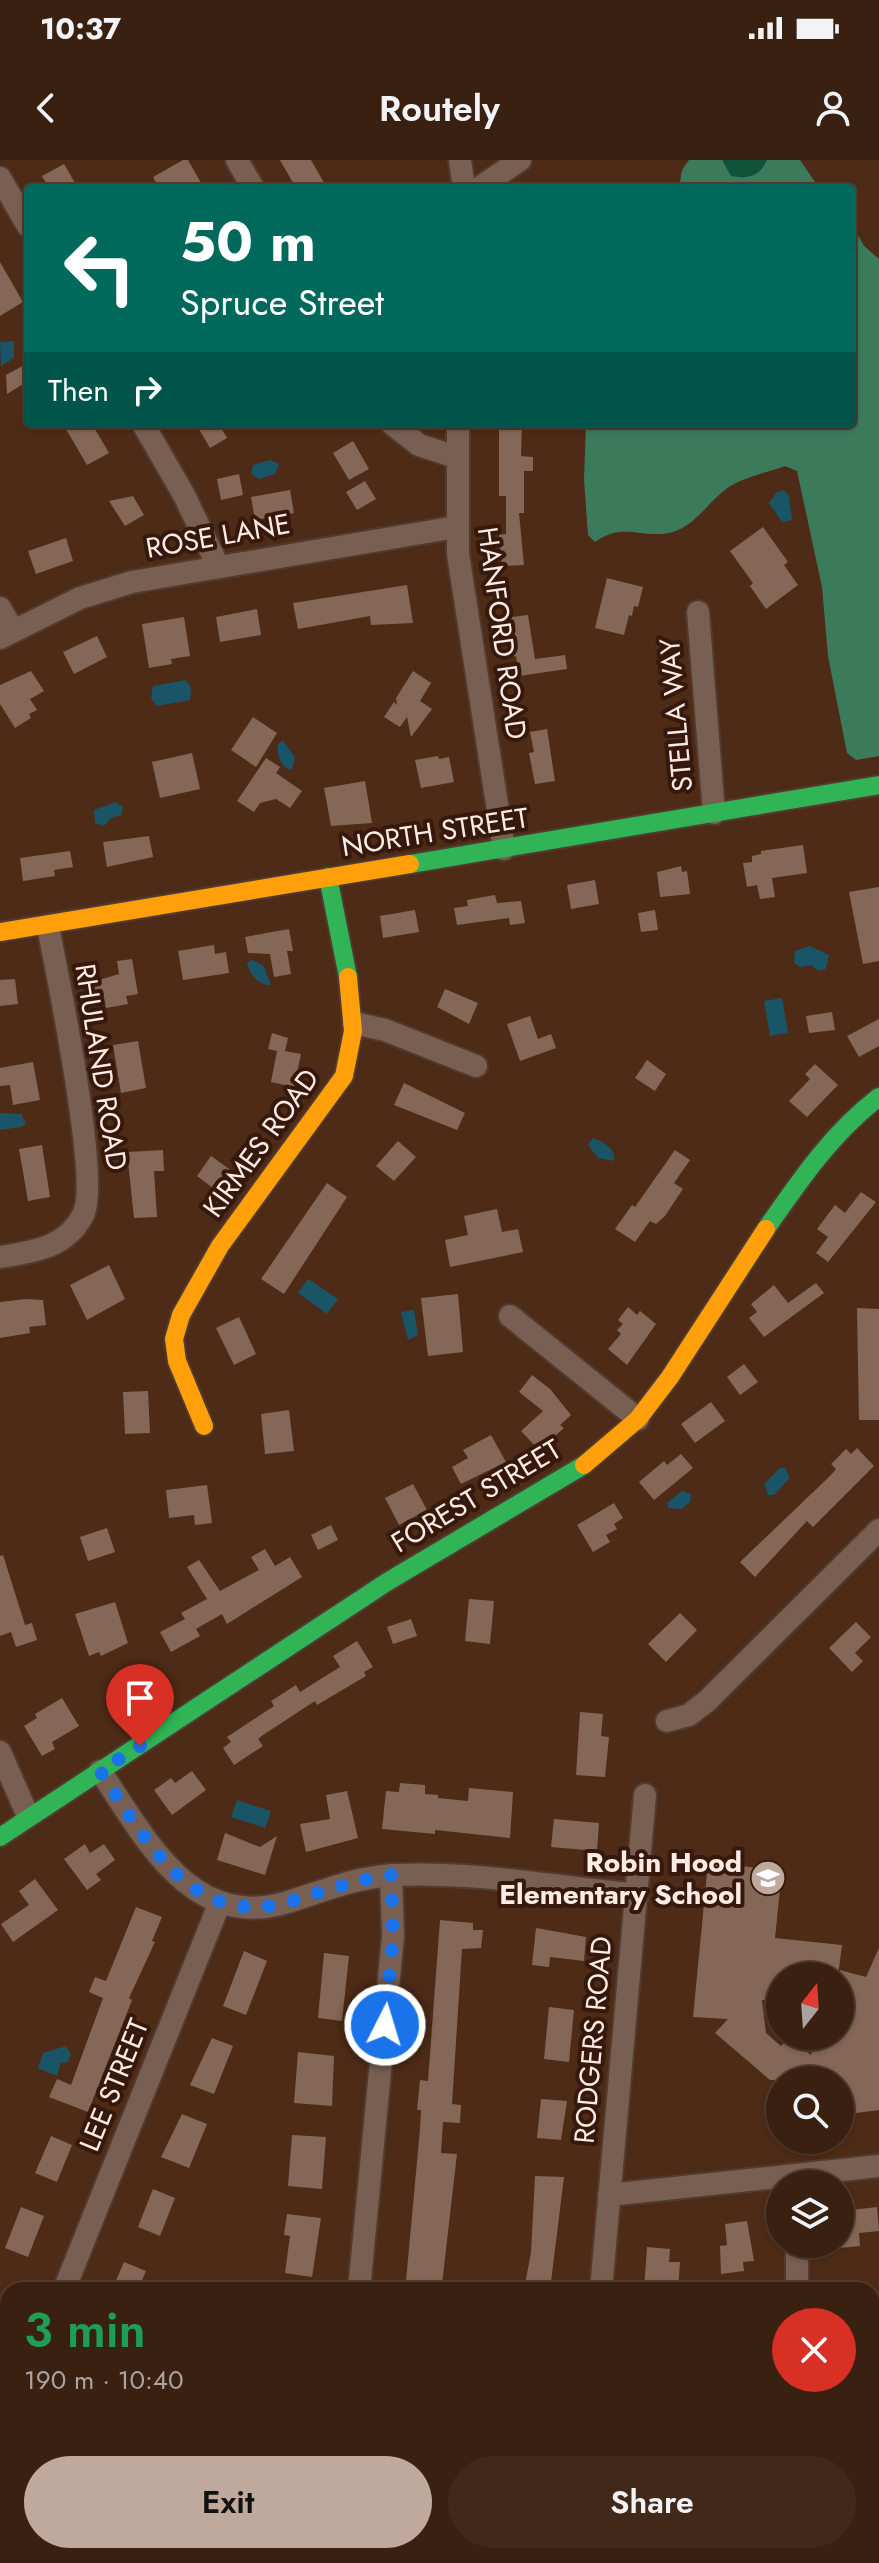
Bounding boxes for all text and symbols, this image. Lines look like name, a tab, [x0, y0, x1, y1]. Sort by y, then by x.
text: 10:37	[40, 7, 121, 50]
text: Routely	[379, 82, 500, 134]
icon: back	[24, 86, 68, 130]
icon: person	[811, 86, 855, 130]
text: 50 m	[180, 201, 316, 282]
icon: left	[48, 216, 152, 320]
text: Spruce Street	[180, 276, 384, 328]
icon: right	[125, 368, 169, 412]
text: Then	[48, 369, 109, 412]
street label: ROSE LANE	[143, 503, 293, 569]
street label: HANFORD ROAD	[467, 524, 537, 742]
street label: STELLA WAY	[649, 636, 703, 793]
street label: NORTH STREET	[339, 797, 531, 867]
street label: RHULAND ROAD	[64, 961, 138, 1173]
street label: KIRMES ROAD	[193, 1060, 329, 1226]
street label: FOREST STREET	[383, 1429, 569, 1563]
pin	[106, 1664, 174, 1746]
icon: arrive	[118, 1676, 162, 1720]
place label: Robin Hood Elementary School	[499, 1842, 742, 1915]
school or university icon: Robin Hood Elementary School	[749, 1859, 787, 1897]
street label: RODGERS ROAD	[564, 1935, 622, 2145]
north arrow	[766, 1962, 854, 2050]
map controls	[766, 1962, 854, 2258]
position arrow	[343, 1983, 427, 2067]
street label: LEE STREET	[69, 2013, 159, 2157]
button: search	[766, 2066, 854, 2154]
button: layers	[766, 2170, 854, 2258]
text: 3 min	[24, 2296, 146, 2365]
button: close	[772, 2308, 856, 2392]
text: 190 m · 10:40	[24, 2361, 184, 2399]
button: Exit	[24, 2456, 432, 2548]
button: Share	[448, 2456, 856, 2548]

